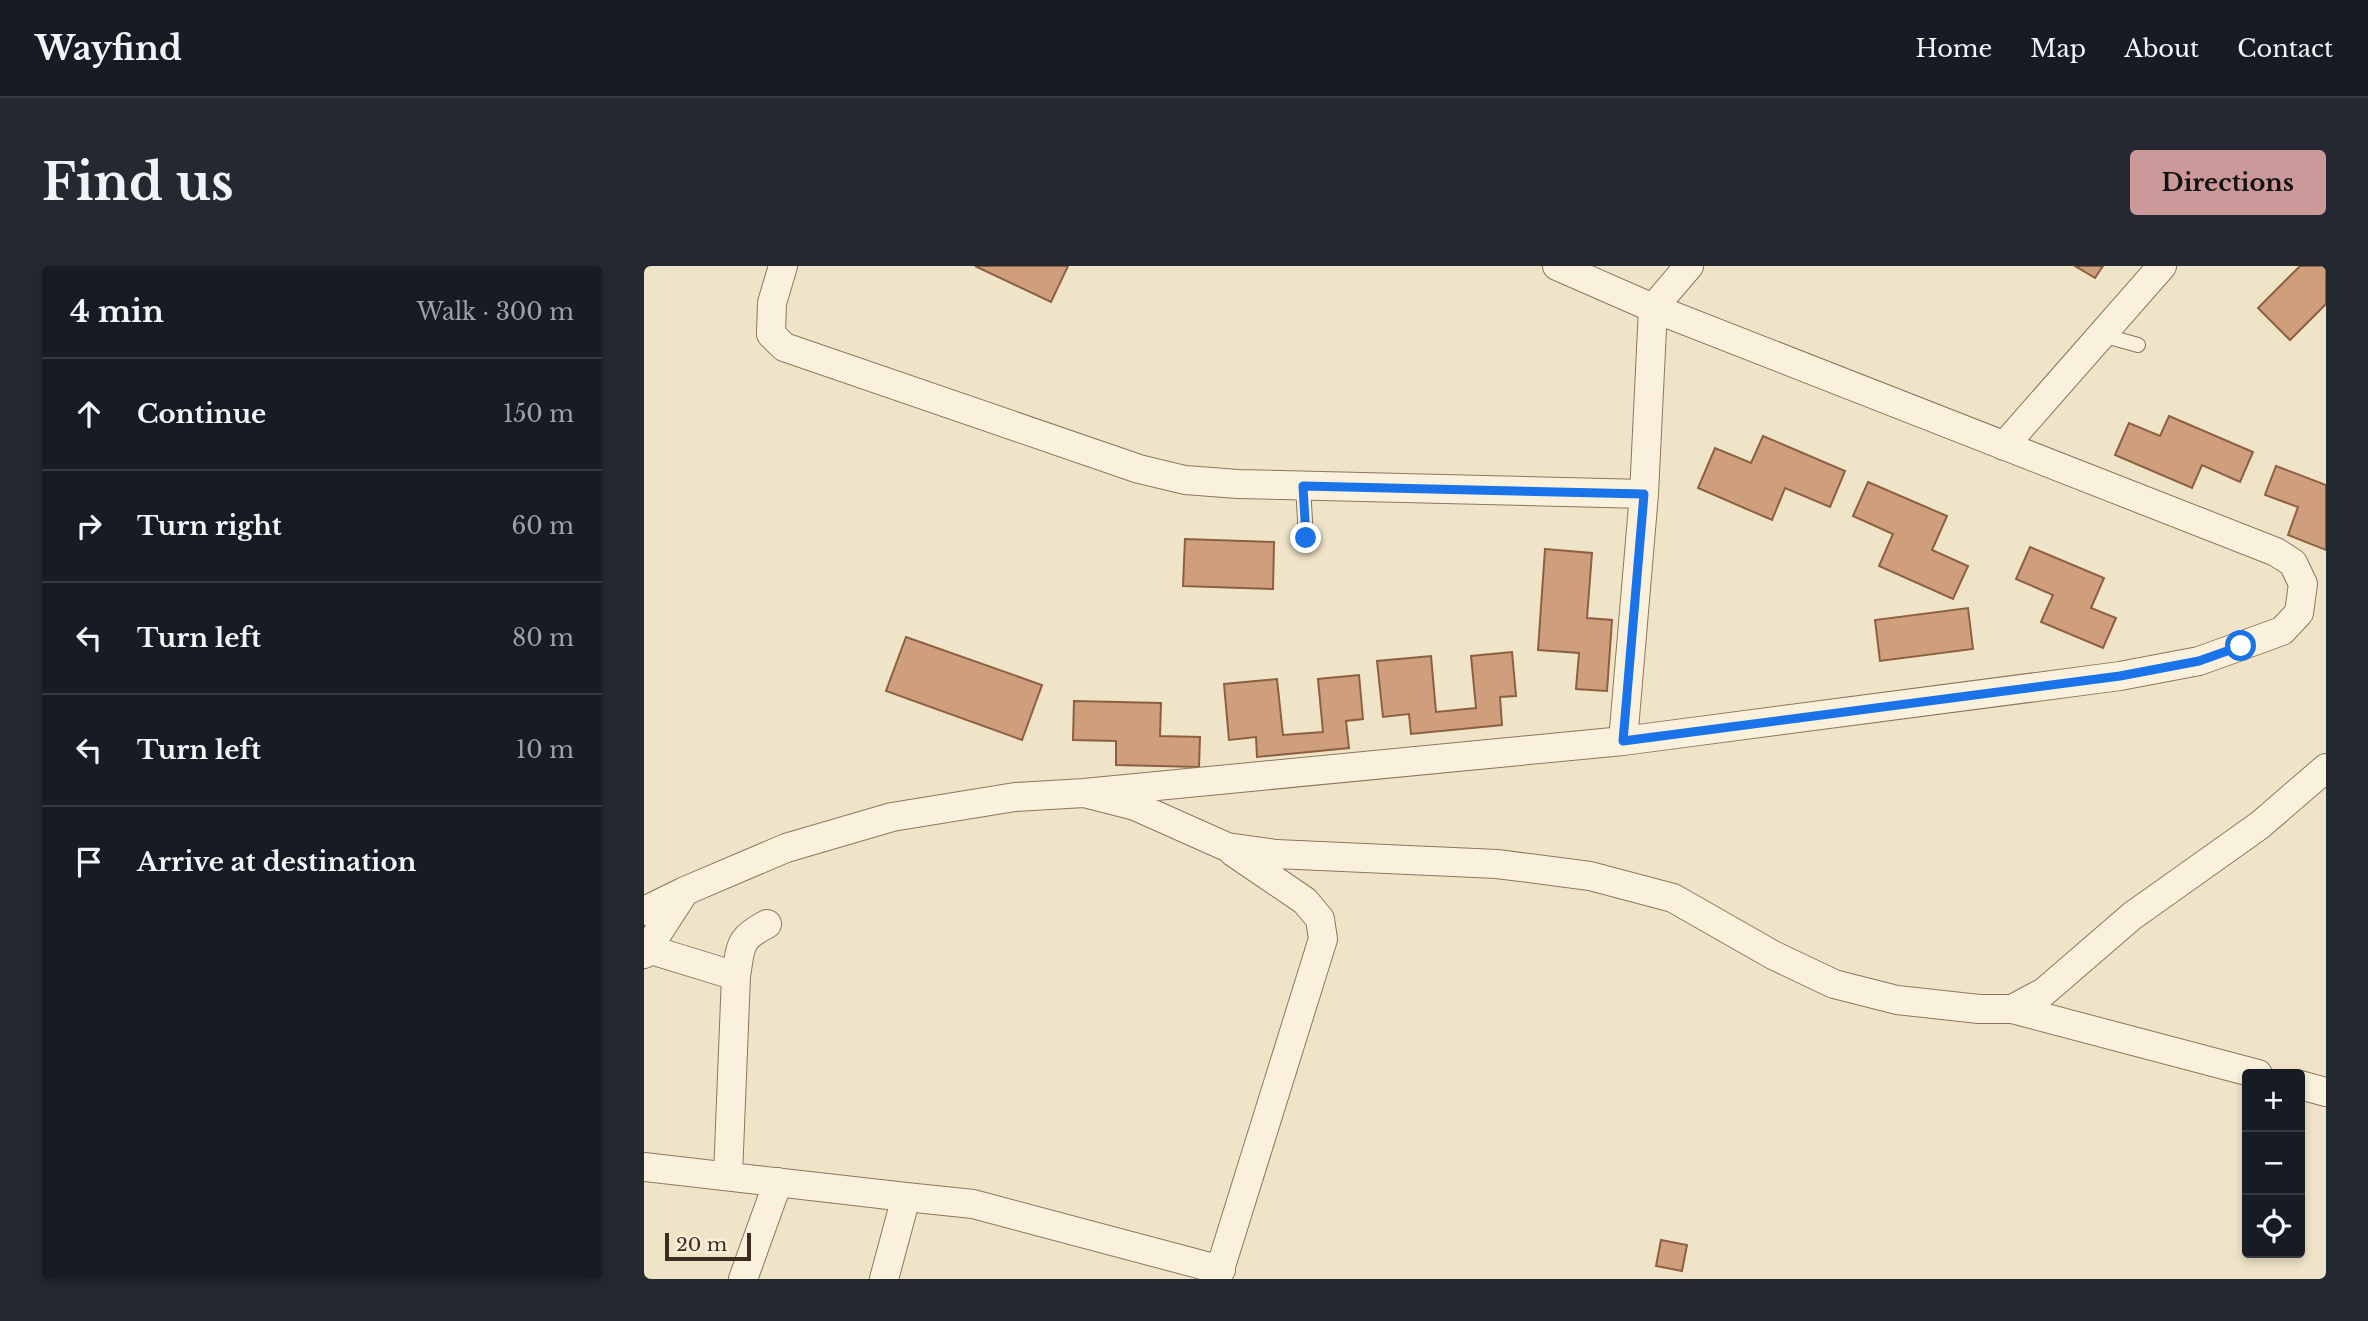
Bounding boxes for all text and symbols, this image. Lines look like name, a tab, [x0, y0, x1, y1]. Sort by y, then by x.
text: Wayfind	[35, 28, 182, 69]
text: Home	[1916, 34, 1992, 63]
text: Map	[2030, 34, 2086, 63]
text: About	[2124, 34, 2199, 63]
text: Contact	[2237, 34, 2333, 63]
button: Directions	[2130, 150, 2326, 215]
text: Find us	[42, 152, 234, 213]
text: 4 min	[70, 293, 164, 330]
text: Walk · 300 m	[417, 298, 574, 326]
icon: ahead	[70, 395, 108, 433]
text: Continue	[137, 398, 266, 430]
text: 150 m	[503, 400, 574, 428]
icon: right	[70, 507, 108, 545]
text: Turn right	[137, 510, 282, 542]
text: 60 m	[512, 512, 574, 540]
route end	[1290, 522, 1321, 553]
icon: left	[70, 619, 108, 657]
text: Turn left	[137, 622, 261, 654]
text: 80 m	[512, 624, 574, 652]
route start	[2225, 630, 2256, 661]
icon: left	[70, 731, 108, 769]
text: Turn left	[137, 734, 261, 766]
text: 10 m	[516, 736, 574, 764]
icon: arrive	[70, 843, 108, 881]
text: Arrive at destination	[137, 846, 417, 878]
map controls	[2242, 1069, 2305, 1258]
button: +	[2242, 1069, 2305, 1132]
button: −	[2242, 1132, 2305, 1195]
button: locate	[2242, 1195, 2305, 1258]
scale bar	[665, 1230, 751, 1262]
text: 20 m	[676, 1233, 727, 1256]

